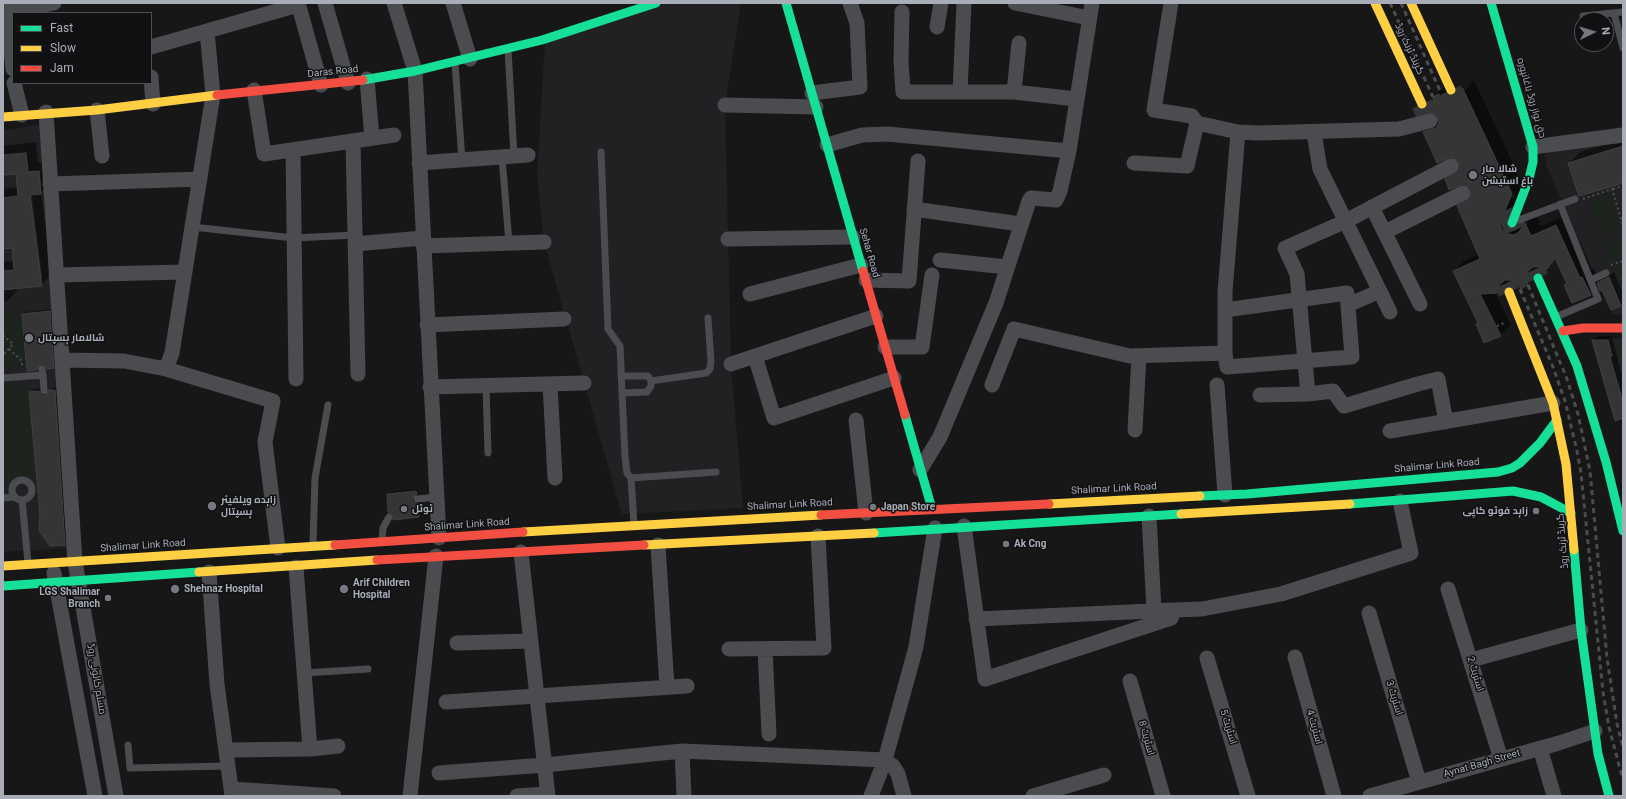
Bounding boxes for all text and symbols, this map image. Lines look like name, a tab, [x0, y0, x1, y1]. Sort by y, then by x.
legend	[12, 12, 152, 84]
north arrow	[1574, 12, 1614, 52]
text: Fast	[50, 21, 73, 35]
street label: گرینڈ ٹرنک روڈ	[1392, 21, 1426, 77]
text: N	[1599, 27, 1612, 35]
text: Slow	[50, 41, 76, 55]
street label: حق نواز روڈ باغانپورہ	[1514, 56, 1548, 140]
text: Jam	[50, 61, 74, 75]
street label: Daras Road	[307, 63, 359, 81]
place label: شالا مار باغ اسٹیشن	[1482, 163, 1533, 186]
marker: شالا مار باغ اسٹیشن	[1467, 169, 1479, 181]
street label: Sehar Road	[856, 227, 882, 279]
marker: شالامار ہسپتال	[23, 332, 35, 344]
place label: شالامار ہسپتال	[38, 332, 104, 344]
street label: Shalimar Link Road	[1394, 456, 1480, 476]
street label: Shalimar Link Road	[1071, 481, 1157, 497]
place label: زاہدہ ویلفیئر ہسپتال	[221, 494, 276, 518]
street label: Shalimar Link Road	[747, 497, 833, 513]
marker: زاہدہ ویلفیئر ہسپتال	[206, 500, 218, 512]
place label: Japan Store	[881, 501, 935, 513]
marker: Japan Store	[868, 502, 878, 512]
place label: ٹوٹل	[412, 503, 433, 515]
marker: ٹوٹل	[399, 504, 409, 514]
place label: زاہد فوٹو کاپی	[1462, 505, 1528, 517]
marker: زاہد فوٹو کاپی	[1531, 506, 1541, 516]
street label: گرینڈ ٹرنک روڈ	[1555, 513, 1571, 569]
street label: Shalimar Link Road	[424, 516, 510, 534]
street label: Shalimar Link Road	[100, 537, 186, 555]
place label: Ak Cng	[1014, 538, 1046, 550]
marker: Ak Cng	[1001, 539, 1011, 549]
place label: Arif Children Hospital	[353, 577, 410, 600]
marker: Shehnaz Hospital	[169, 583, 181, 595]
place label: Shehnaz Hospital	[184, 583, 263, 595]
marker: Arif Children Hospital	[338, 583, 350, 595]
place label: LGS Shalimar Branch	[39, 586, 100, 610]
marker: LGS Shalimar Branch	[103, 593, 113, 603]
street label: مسلم کالونی روڈ	[84, 643, 108, 715]
street label: اسٹریٹ 2	[1464, 655, 1486, 693]
street label: اسٹریٹ 3	[1383, 679, 1405, 717]
street label: اسٹریٹ 5	[1217, 708, 1239, 746]
street label: اسٹریٹ 4	[1303, 708, 1325, 746]
street label: اسٹریٹ 8	[1135, 719, 1157, 757]
street label: Aynat Bagh Street	[1442, 747, 1522, 781]

